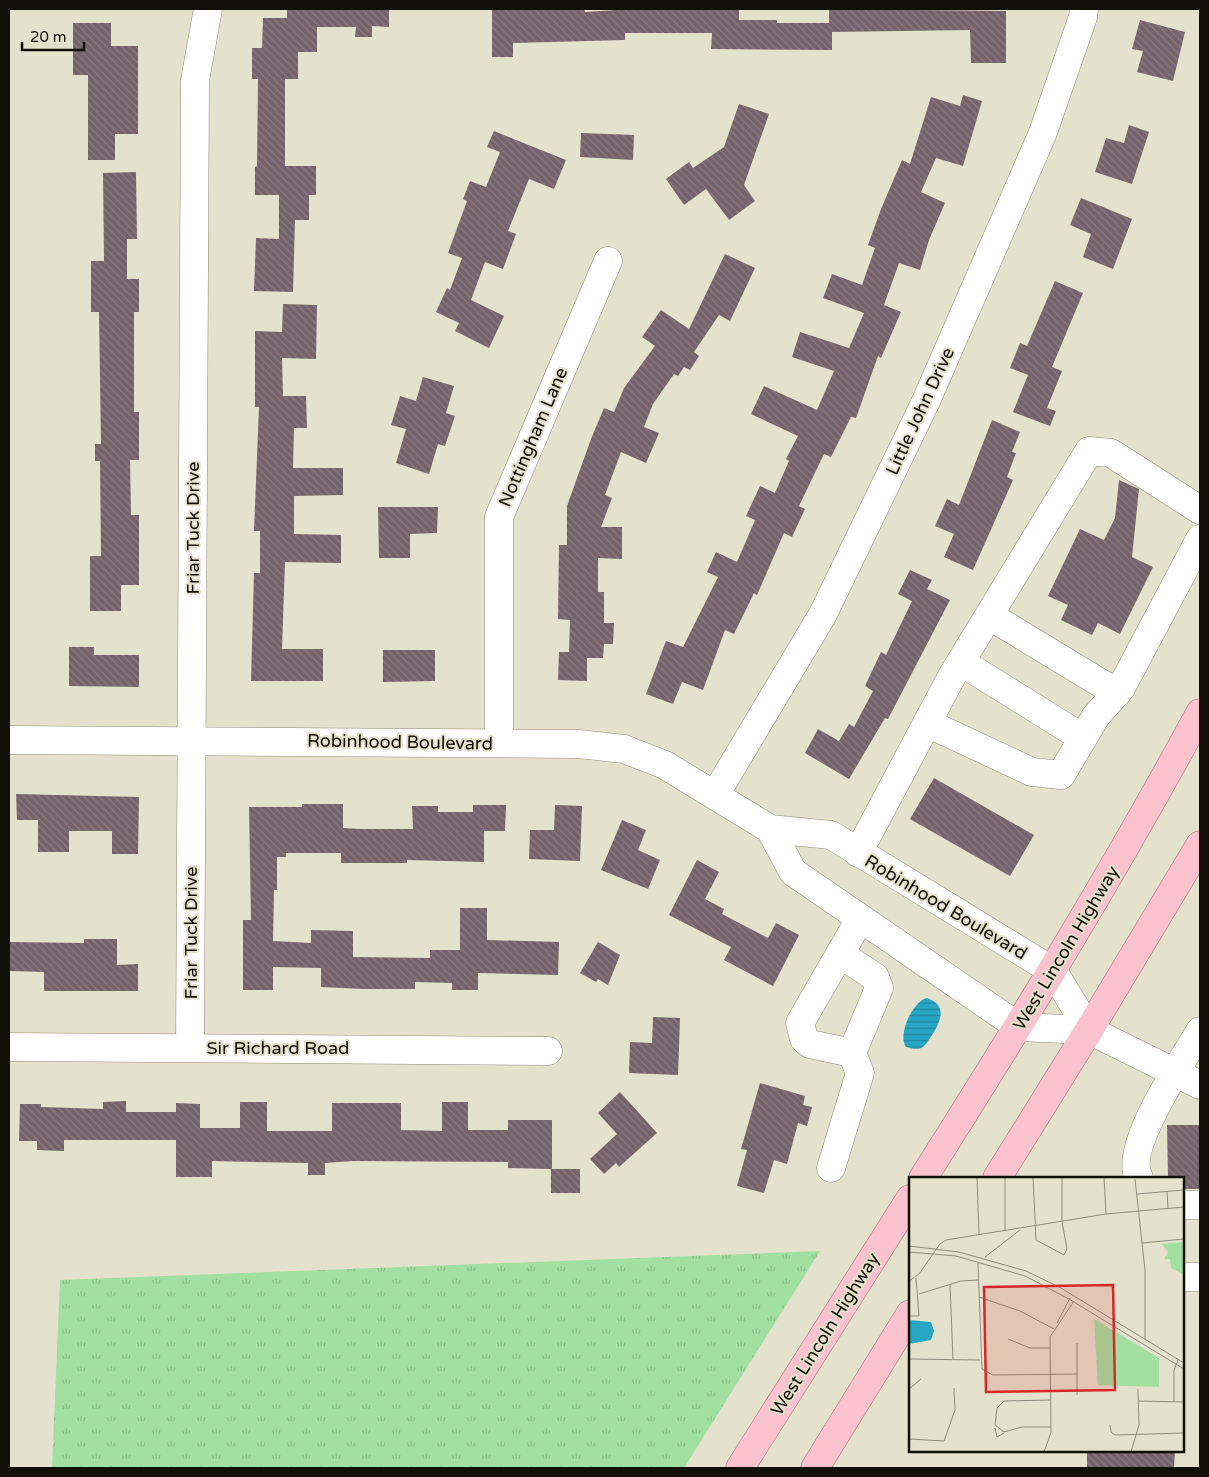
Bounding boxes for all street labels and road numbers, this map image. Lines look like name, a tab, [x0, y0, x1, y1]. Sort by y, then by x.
street label: Little John Drive	[881, 344, 959, 478]
street label: Nottingham Lane	[494, 364, 572, 510]
street label: Friar Tuck Drive	[182, 462, 204, 594]
street label: Robinhood Boulevard	[307, 729, 493, 755]
street label: Robinhood Boulevard	[861, 850, 1031, 964]
street label: West Lincoln Highway	[1008, 862, 1124, 1034]
street label: Friar Tuck Drive	[180, 867, 202, 999]
street label: Sir Richard Road	[207, 1037, 349, 1059]
street label: West Lincoln Highway	[766, 1248, 884, 1420]

